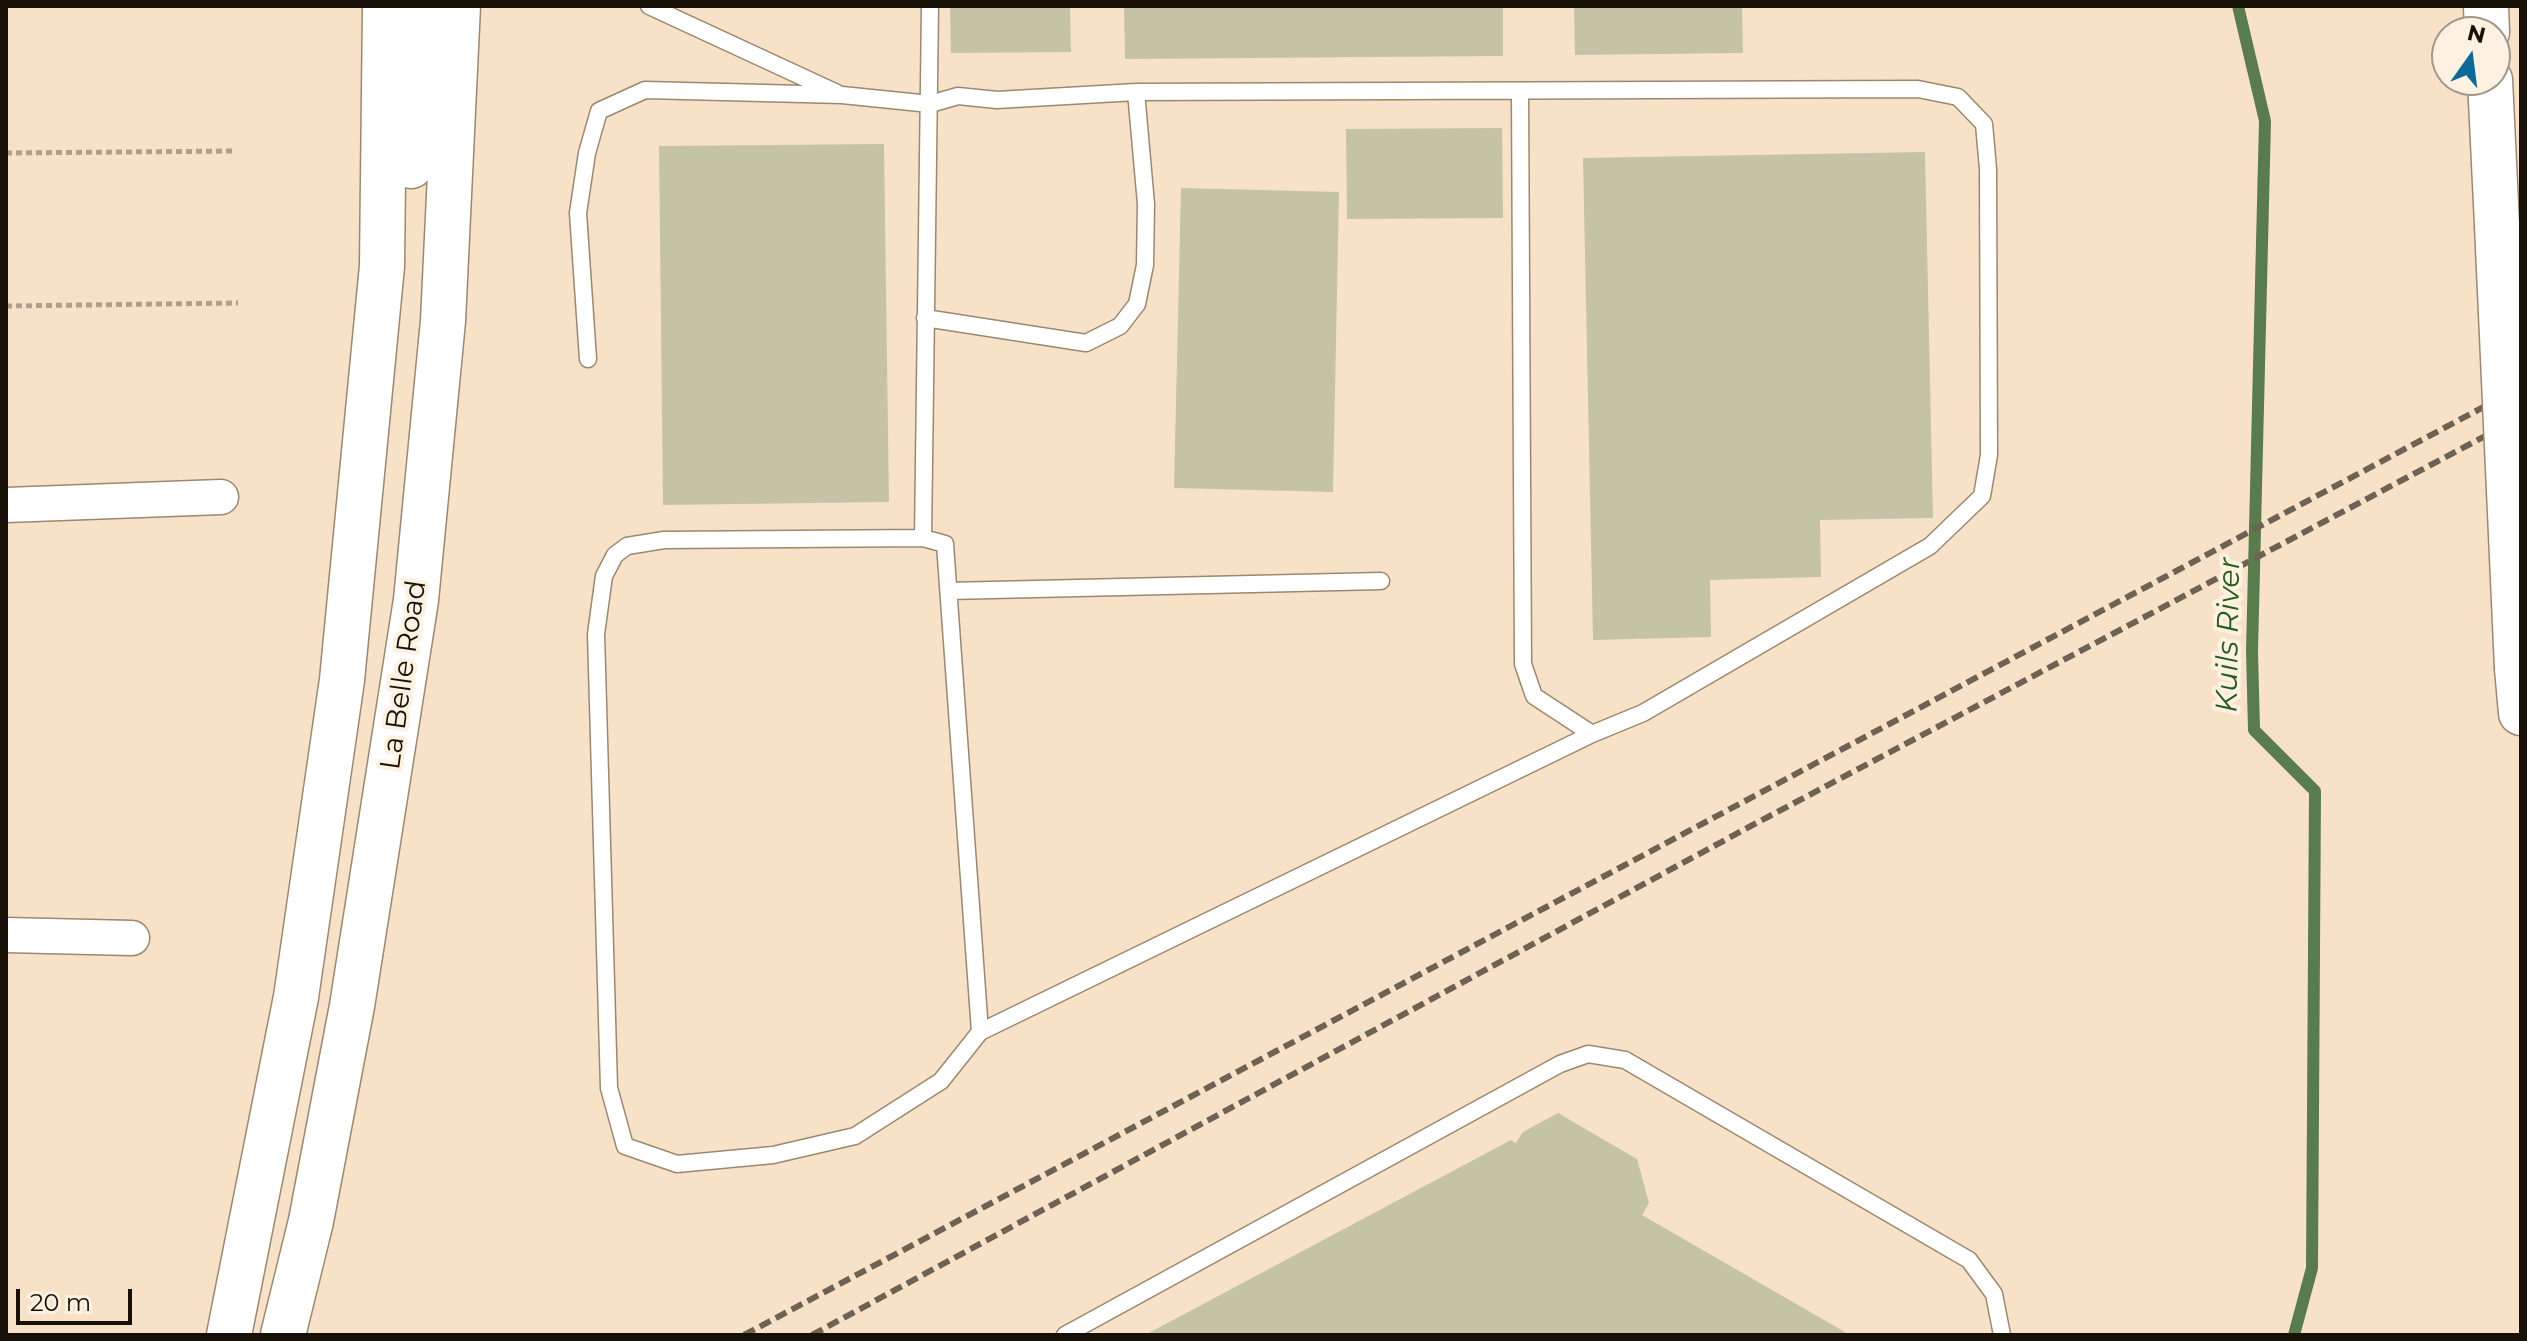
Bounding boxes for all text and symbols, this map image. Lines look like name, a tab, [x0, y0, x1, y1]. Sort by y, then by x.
north arrow	[2431, 16, 2511, 96]
text: N	[2465, 19, 2488, 49]
water label: Kuils River	[2210, 557, 2248, 713]
street label: La Belle Road	[374, 578, 434, 772]
scale bar	[20, 1273, 136, 1323]
text: 20 m	[30, 1288, 91, 1317]

